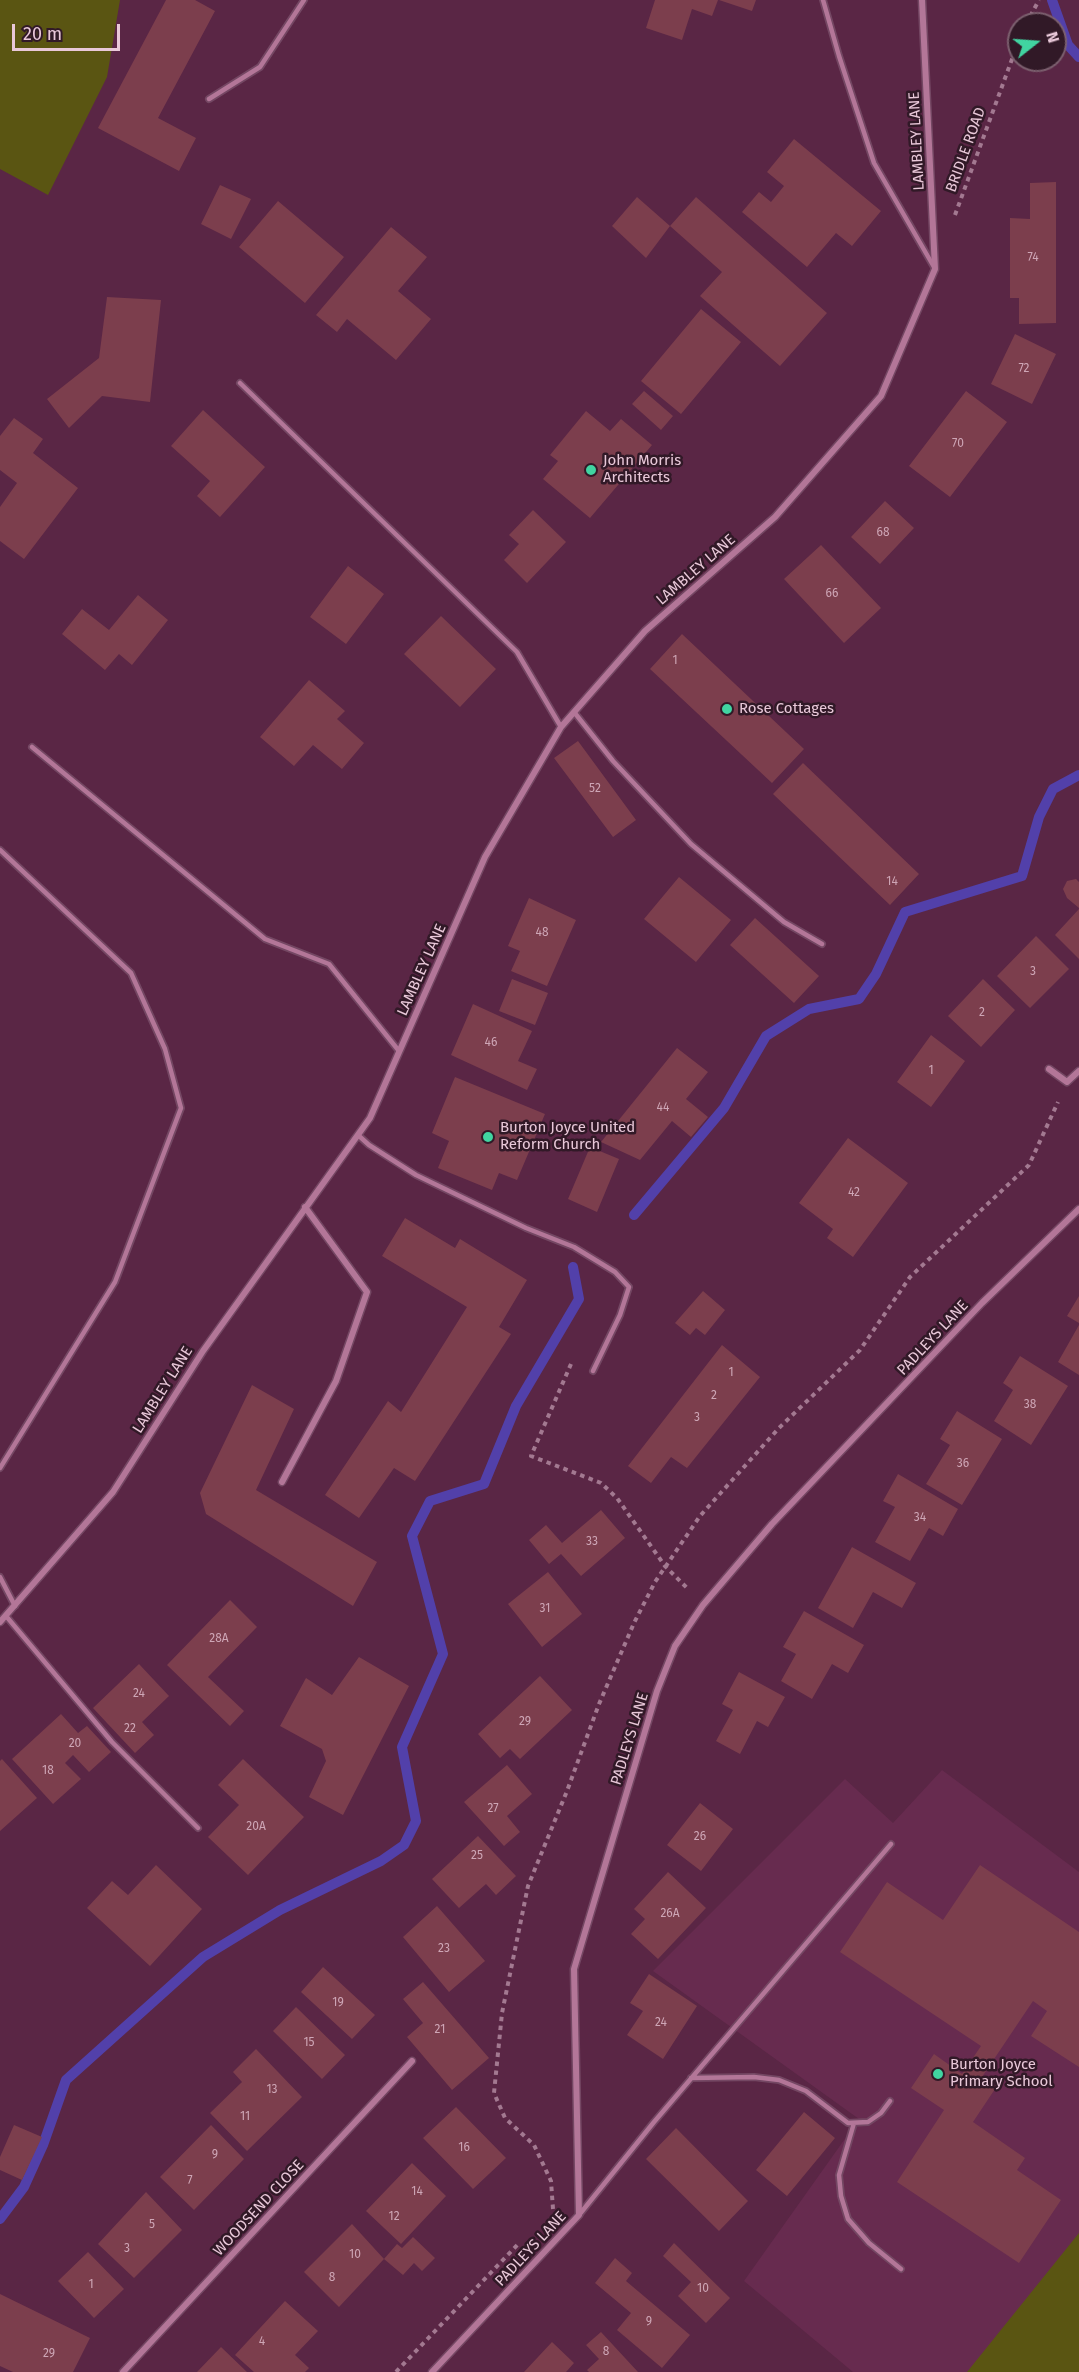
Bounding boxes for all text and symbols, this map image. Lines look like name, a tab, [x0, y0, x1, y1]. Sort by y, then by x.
scale bar	[15, 12, 123, 50]
north arrow	[1007, 12, 1067, 72]
text: 20 m	[23, 23, 62, 45]
text: N	[1042, 29, 1063, 45]
street label: LAMBLEY LANE	[905, 91, 929, 191]
street label: BRIDLE ROAD	[942, 105, 990, 195]
house number: 74	[1027, 251, 1039, 265]
house number: 72	[1018, 362, 1030, 376]
house number: 70	[952, 437, 964, 451]
place label: John Morris Architects	[603, 452, 681, 487]
marker: John Morris Architects	[584, 463, 598, 477]
house number: 68	[876, 526, 890, 540]
street label: LAMBLEY LANE	[653, 531, 739, 609]
house number: 66	[826, 587, 838, 601]
house number: 1	[672, 654, 678, 668]
place label: Rose Cottages	[739, 700, 834, 718]
marker: Rose Cottages	[720, 702, 734, 716]
house number: 52	[589, 782, 601, 796]
house number: 14	[886, 875, 898, 889]
street label: LAMBLEY LANE	[394, 921, 450, 1019]
house number: 48	[536, 926, 548, 940]
house number: 3	[1030, 965, 1036, 979]
house number: 2	[979, 1006, 985, 1020]
house number: 46	[485, 1036, 497, 1050]
house number: 1	[928, 1064, 934, 1078]
house number: 44	[657, 1101, 669, 1115]
place label: Burton Joyce United Reform Church	[500, 1119, 635, 1154]
marker: Burton Joyce United Reform Church	[481, 1130, 495, 1144]
house number: 42	[848, 1186, 860, 1200]
street label: PADLEYS LANE	[894, 1297, 972, 1379]
street label: LAMBLEY LANE	[129, 1343, 197, 1437]
house number: 1	[728, 1366, 734, 1380]
house number: 2	[711, 1389, 717, 1403]
house number: 38	[1024, 1398, 1036, 1412]
house number: 3	[694, 1411, 700, 1425]
house number: 36	[957, 1457, 969, 1471]
house number: 34	[914, 1511, 926, 1525]
house number: 33	[586, 1535, 598, 1549]
house number: 31	[540, 1602, 550, 1616]
house number: 28A	[209, 1632, 229, 1646]
house number: 24	[133, 1687, 145, 1701]
street label: PADLEYS LANE	[607, 1691, 653, 1787]
house number: 29	[519, 1715, 531, 1729]
house number: 22	[124, 1722, 136, 1736]
house number: 20	[69, 1737, 81, 1751]
house number: 18	[42, 1764, 54, 1778]
house number: 27	[487, 1802, 499, 1816]
house number: 20A	[246, 1820, 266, 1834]
house number: 26	[694, 1830, 706, 1844]
house number: 25	[471, 1849, 483, 1863]
house number: 26A	[660, 1907, 680, 1921]
house number: 23	[438, 1942, 450, 1956]
house number: 19	[332, 1996, 344, 2010]
house number: 24	[655, 2016, 667, 2030]
house number: 21	[435, 2023, 445, 2037]
house number: 15	[303, 2036, 315, 2050]
place label: Burton Joyce Primary School	[950, 2056, 1053, 2091]
marker: Burton Joyce Primary School	[931, 2067, 945, 2081]
house number: 13	[266, 2083, 278, 2097]
house number: 11	[240, 2110, 250, 2124]
house number: 16	[458, 2141, 470, 2155]
house number: 9	[212, 2148, 218, 2162]
street label: WOODSEND CLOSE	[210, 2156, 308, 2260]
house number: 7	[187, 2174, 193, 2188]
house number: 14	[411, 2185, 423, 2199]
street label: PADLEYS LANE	[492, 2208, 570, 2290]
house number: 12	[388, 2210, 400, 2224]
house number: 5	[149, 2218, 155, 2232]
house number: 3	[124, 2242, 130, 2256]
house number: 10	[349, 2248, 361, 2262]
house number: 8	[329, 2271, 335, 2285]
house number: 1	[88, 2278, 94, 2292]
house number: 10	[697, 2282, 709, 2296]
house number: 9	[646, 2315, 652, 2329]
house number: 4	[259, 2335, 265, 2349]
house number: 8	[603, 2345, 609, 2359]
house number: 29	[43, 2347, 55, 2361]

